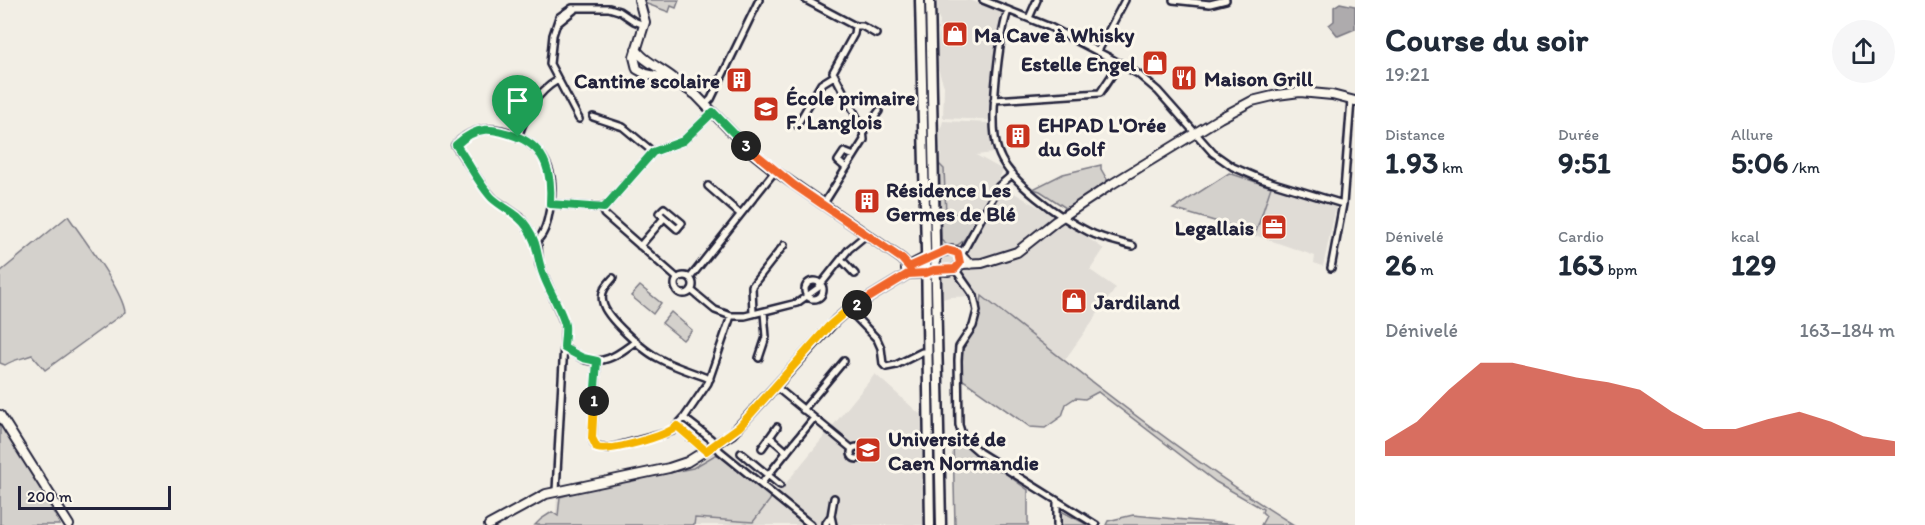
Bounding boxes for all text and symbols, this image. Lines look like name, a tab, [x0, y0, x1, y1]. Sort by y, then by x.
shop icon: Ma Cave à Whisky	[940, 19, 970, 49]
text: Course du soir	[1385, 20, 1588, 59]
button: share	[1832, 20, 1895, 83]
place label: Ma Cave à Whisky	[974, 22, 1135, 48]
shop icon: Estelle Engel	[1140, 48, 1170, 78]
place label: Estelle Engel	[1021, 51, 1137, 77]
text: 19:21	[1385, 62, 1429, 86]
restaurant icon: Maison Grill	[1169, 63, 1199, 93]
building icon: Cantine scolaire	[724, 65, 754, 95]
place label: Maison Grill	[1204, 66, 1314, 91]
place label: Cantine scolaire	[574, 68, 720, 93]
pin	[492, 75, 543, 137]
icon: arrive	[501, 84, 534, 117]
place label: École primaire F. Langlois	[786, 85, 915, 135]
school or university icon: École primaire F. Langlois	[751, 94, 781, 124]
place label: EHPAD L'Orée du Golf	[1038, 112, 1166, 161]
building icon: EHPAD L'Orée du Golf	[1003, 121, 1033, 151]
text: Distance	[1385, 125, 1445, 144]
text: Durée	[1558, 125, 1599, 144]
text: Allure	[1731, 125, 1773, 144]
pin: 3	[731, 131, 761, 161]
text: 3	[742, 136, 750, 155]
text: 1.93	[1385, 144, 1438, 181]
text: 9:51	[1558, 144, 1611, 181]
text: 5:06	[1731, 144, 1788, 181]
text: km	[1438, 158, 1463, 177]
text: /km	[1788, 158, 1820, 177]
place label: Résidence Les Germes de Blé	[886, 177, 1016, 226]
building icon: Résidence Les Germes de Blé	[852, 186, 882, 216]
office icon: Legallais	[1259, 212, 1289, 242]
place label: Legallais	[1175, 215, 1254, 241]
text: Dénivelé	[1385, 227, 1444, 246]
text: Cardio	[1558, 227, 1604, 246]
text: kcal	[1731, 227, 1759, 246]
text: 26	[1385, 246, 1417, 283]
text: 163	[1558, 246, 1604, 283]
text: 129	[1731, 246, 1776, 283]
text: m	[1417, 260, 1434, 279]
text: bpm	[1604, 260, 1637, 279]
shop icon: Jardiland	[1059, 286, 1089, 316]
place label: Jardiland	[1093, 289, 1180, 314]
pin: 2	[842, 290, 872, 320]
text: 2	[853, 295, 861, 314]
text: Dénivelé	[1385, 318, 1458, 342]
text: 163–184 m	[1800, 318, 1895, 342]
pin: 1	[579, 386, 609, 416]
text: 1	[590, 391, 598, 410]
place label: Université de Caen Normandie	[888, 426, 1039, 475]
school or university icon: Université de Caen Normandie	[853, 435, 883, 465]
scale bar	[18, 483, 171, 510]
text: 200 m	[27, 487, 72, 506]

